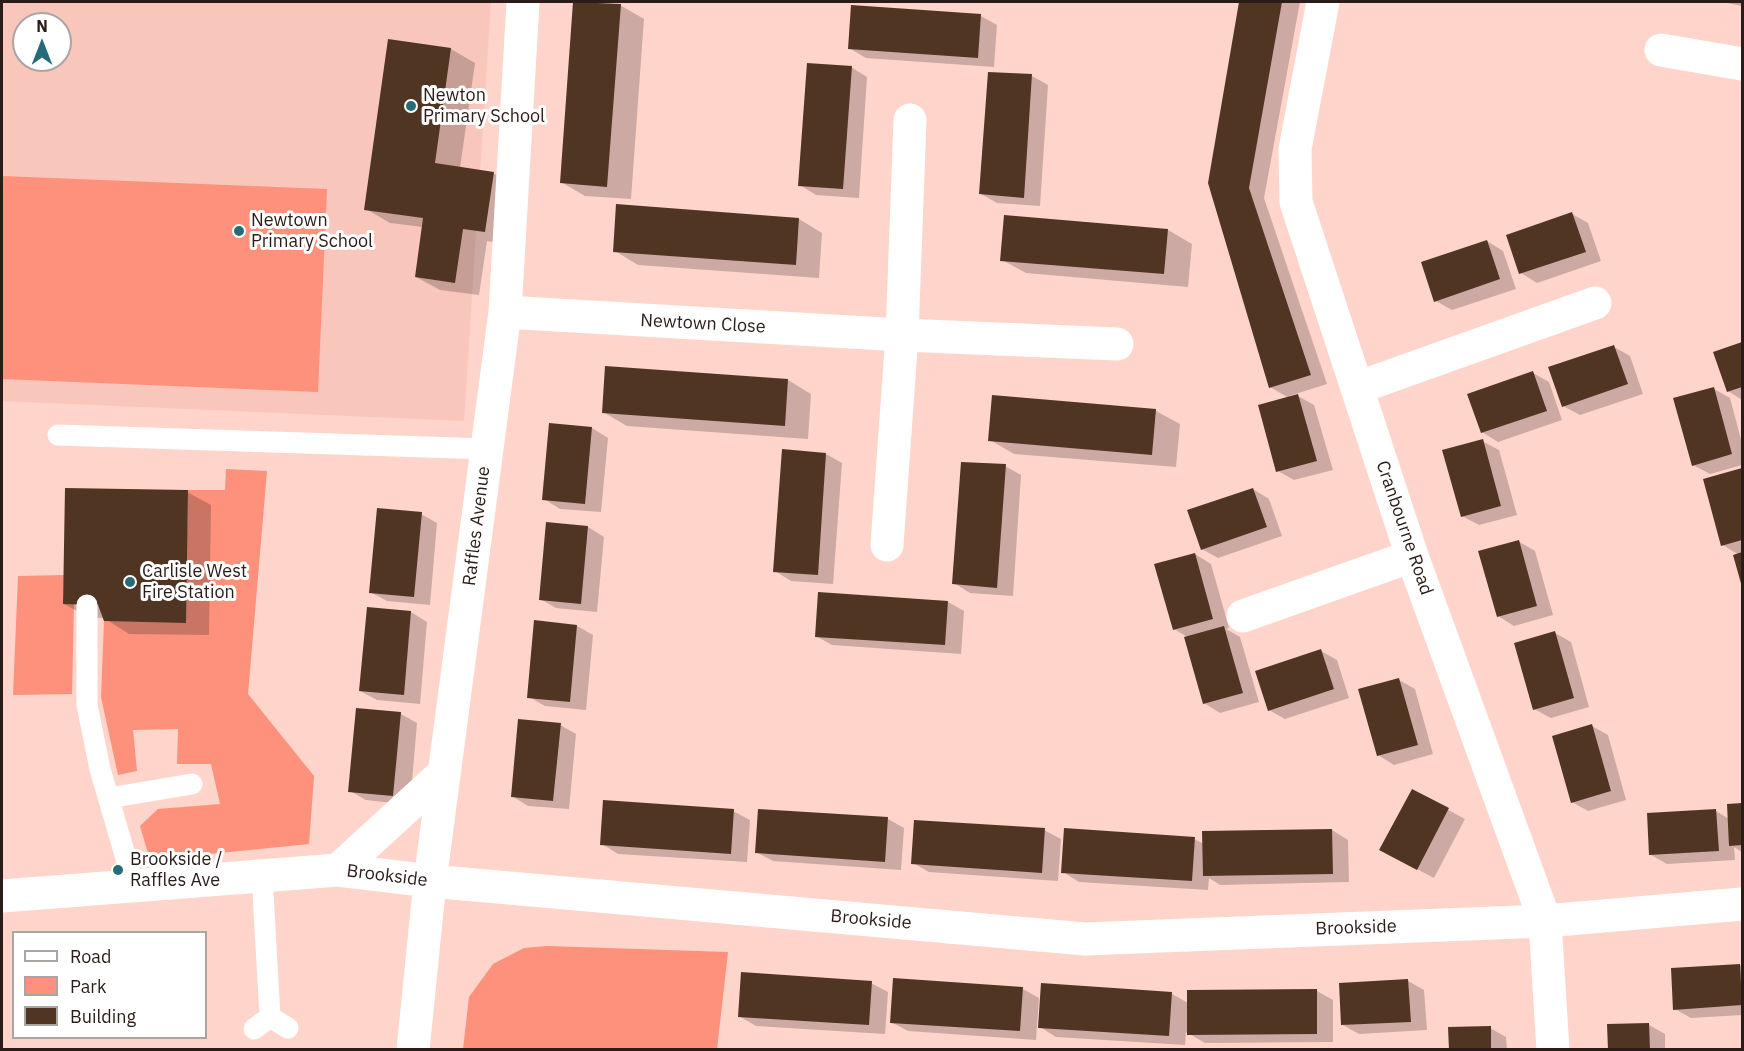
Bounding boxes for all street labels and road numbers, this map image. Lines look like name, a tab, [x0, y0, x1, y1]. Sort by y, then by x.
street label: Newtown Close	[640, 310, 766, 338]
street label: Cranbourne Road	[1371, 458, 1437, 598]
street label: Raffles Avenue	[459, 465, 495, 587]
street label: Brookside	[345, 860, 429, 892]
street label: Brookside	[830, 906, 912, 934]
street label: Brookside	[1315, 916, 1397, 940]

